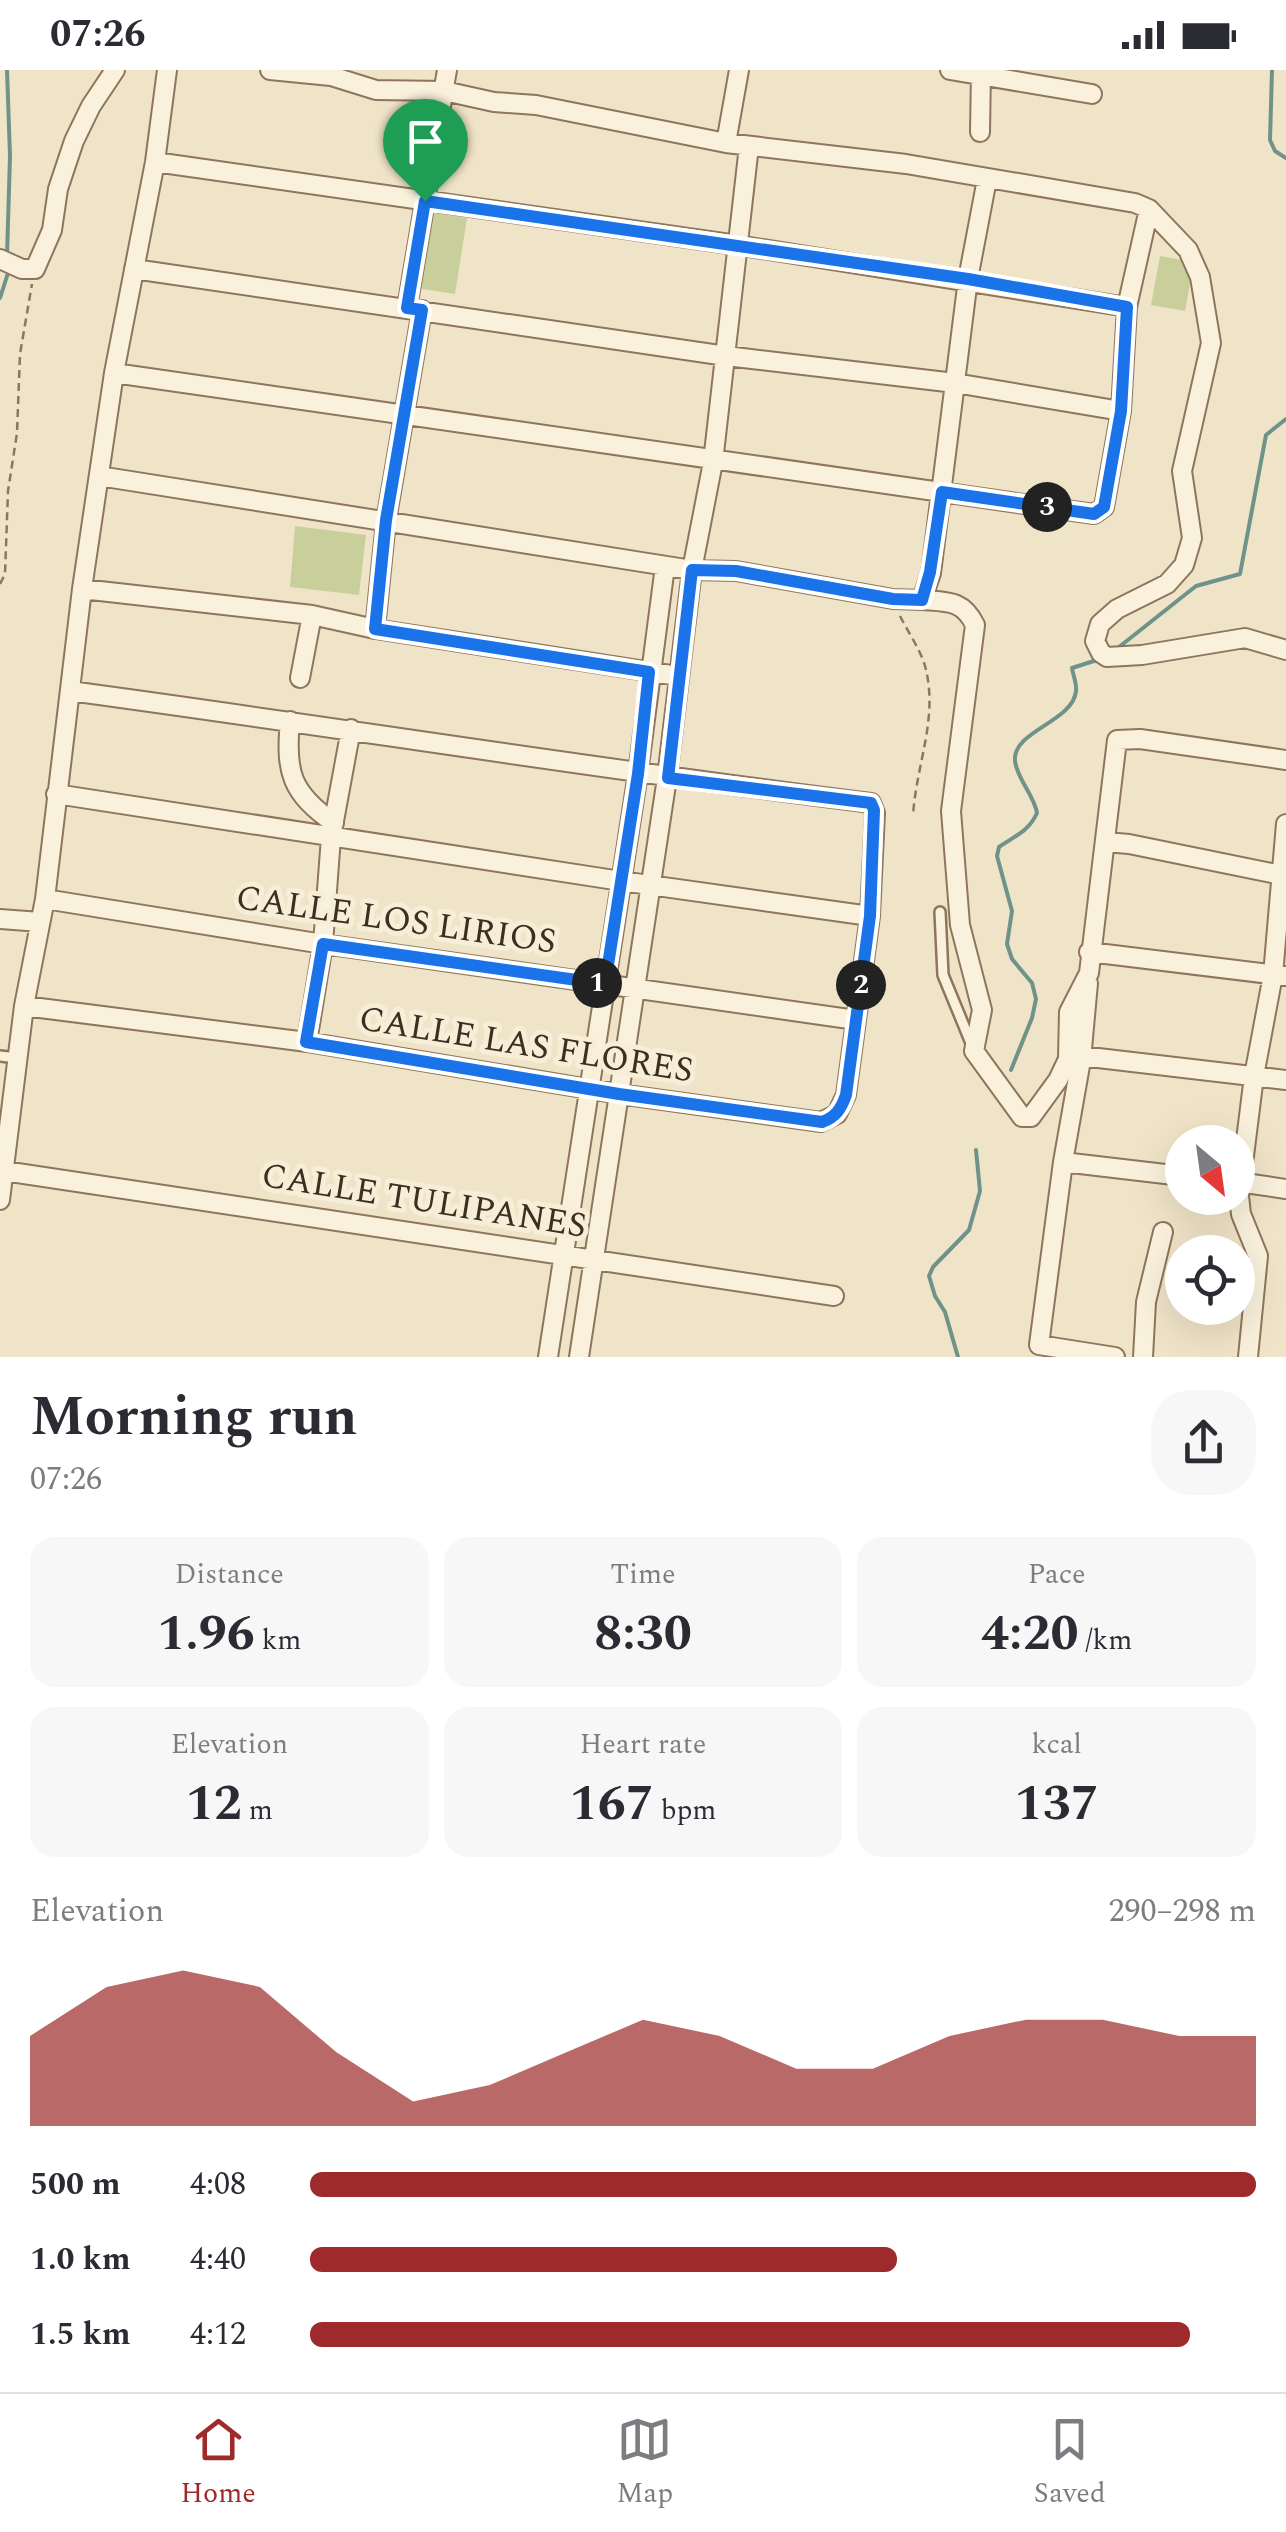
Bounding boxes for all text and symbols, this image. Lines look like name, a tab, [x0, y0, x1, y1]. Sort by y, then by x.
text: 07:26	[50, 6, 145, 64]
pin	[383, 99, 468, 202]
icon: arrive	[398, 114, 453, 169]
pin: 3	[1022, 482, 1072, 532]
text: 3	[1039, 485, 1055, 528]
street label: CALLE LOS LIRIOS	[232, 871, 560, 969]
pin: 1	[572, 958, 622, 1008]
pin: 2	[836, 960, 886, 1010]
text: 1	[589, 961, 605, 1004]
text: 2	[853, 963, 869, 1006]
street label: CALLE LAS FLORES	[355, 992, 697, 1098]
north arrow	[1165, 1125, 1255, 1215]
map controls	[1165, 1125, 1255, 1325]
street label: CALLE TULIPANES	[258, 1149, 590, 1253]
button: locate	[1165, 1235, 1255, 1325]
text: Morning run	[30, 1376, 358, 1459]
button: share	[1151, 1390, 1256, 1495]
text: 07:26	[30, 1455, 102, 1504]
text: Distance	[175, 1553, 284, 1596]
text: Time	[610, 1553, 676, 1596]
text: Pace	[1028, 1553, 1086, 1596]
text: 1.96	[157, 1596, 255, 1672]
text: 8:30	[594, 1596, 692, 1672]
text: 4:20	[981, 1596, 1079, 1672]
text: km	[255, 1619, 301, 1662]
text: /km	[1079, 1619, 1132, 1662]
text: Elevation	[171, 1723, 288, 1766]
text: Heart rate	[580, 1723, 706, 1766]
text: kcal	[1032, 1723, 1082, 1766]
text: 12	[186, 1766, 242, 1842]
text: 167	[570, 1766, 654, 1842]
text: 137	[1015, 1766, 1099, 1842]
text: m	[242, 1789, 273, 1832]
text: bpm	[654, 1789, 716, 1832]
text: Elevation	[30, 1887, 164, 1936]
text: 290–298 m	[1108, 1887, 1256, 1936]
text: 500 m	[30, 2160, 121, 2209]
text: 4:08	[190, 2160, 246, 2209]
text: 1.0 km	[30, 2235, 131, 2284]
text: 4:40	[190, 2235, 246, 2284]
text: 1.5 km	[30, 2310, 131, 2359]
text: 4:12	[190, 2310, 246, 2359]
tab: Home	[180, 2412, 256, 2515]
tab: Map	[617, 2412, 673, 2515]
tab: Saved	[1034, 2412, 1106, 2515]

